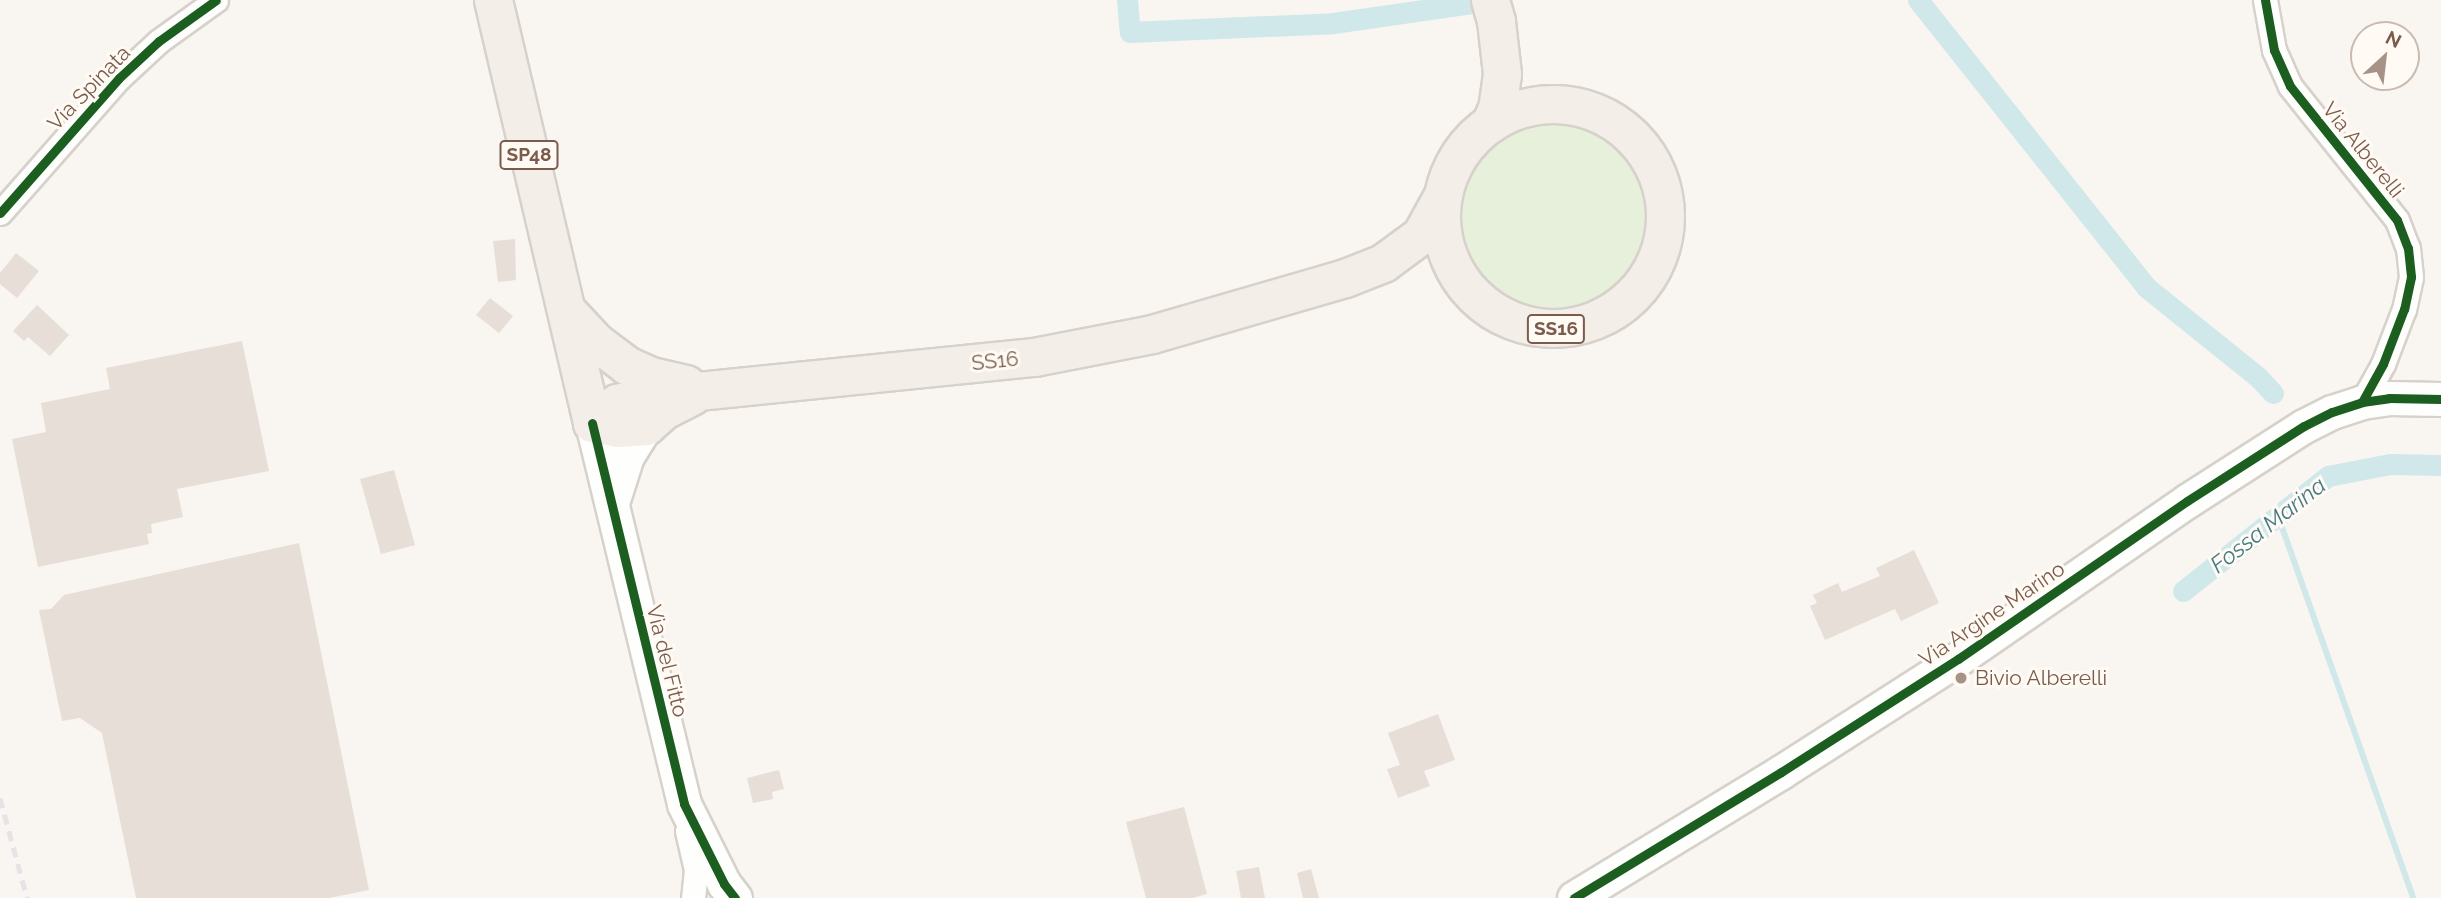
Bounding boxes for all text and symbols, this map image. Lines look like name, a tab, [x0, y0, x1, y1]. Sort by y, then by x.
north arrow	[2350, 21, 2420, 91]
text: N	[2382, 26, 2405, 52]
street label: Via Spinata	[42, 40, 136, 136]
street label: Via Alberelli	[2317, 97, 2409, 203]
road number: SP48	[499, 140, 559, 170]
road number: SS16	[1526, 314, 1586, 344]
street label: SS16	[970, 346, 1020, 376]
water label: Fossa Marina	[2205, 471, 2331, 579]
street label: Via Argine Marino	[1914, 556, 2070, 672]
street label: Via del Fitto	[641, 602, 693, 720]
place label: Bivio Alberelli	[1975, 665, 2108, 691]
marker: Bivio Alberelli	[1953, 670, 1969, 686]

